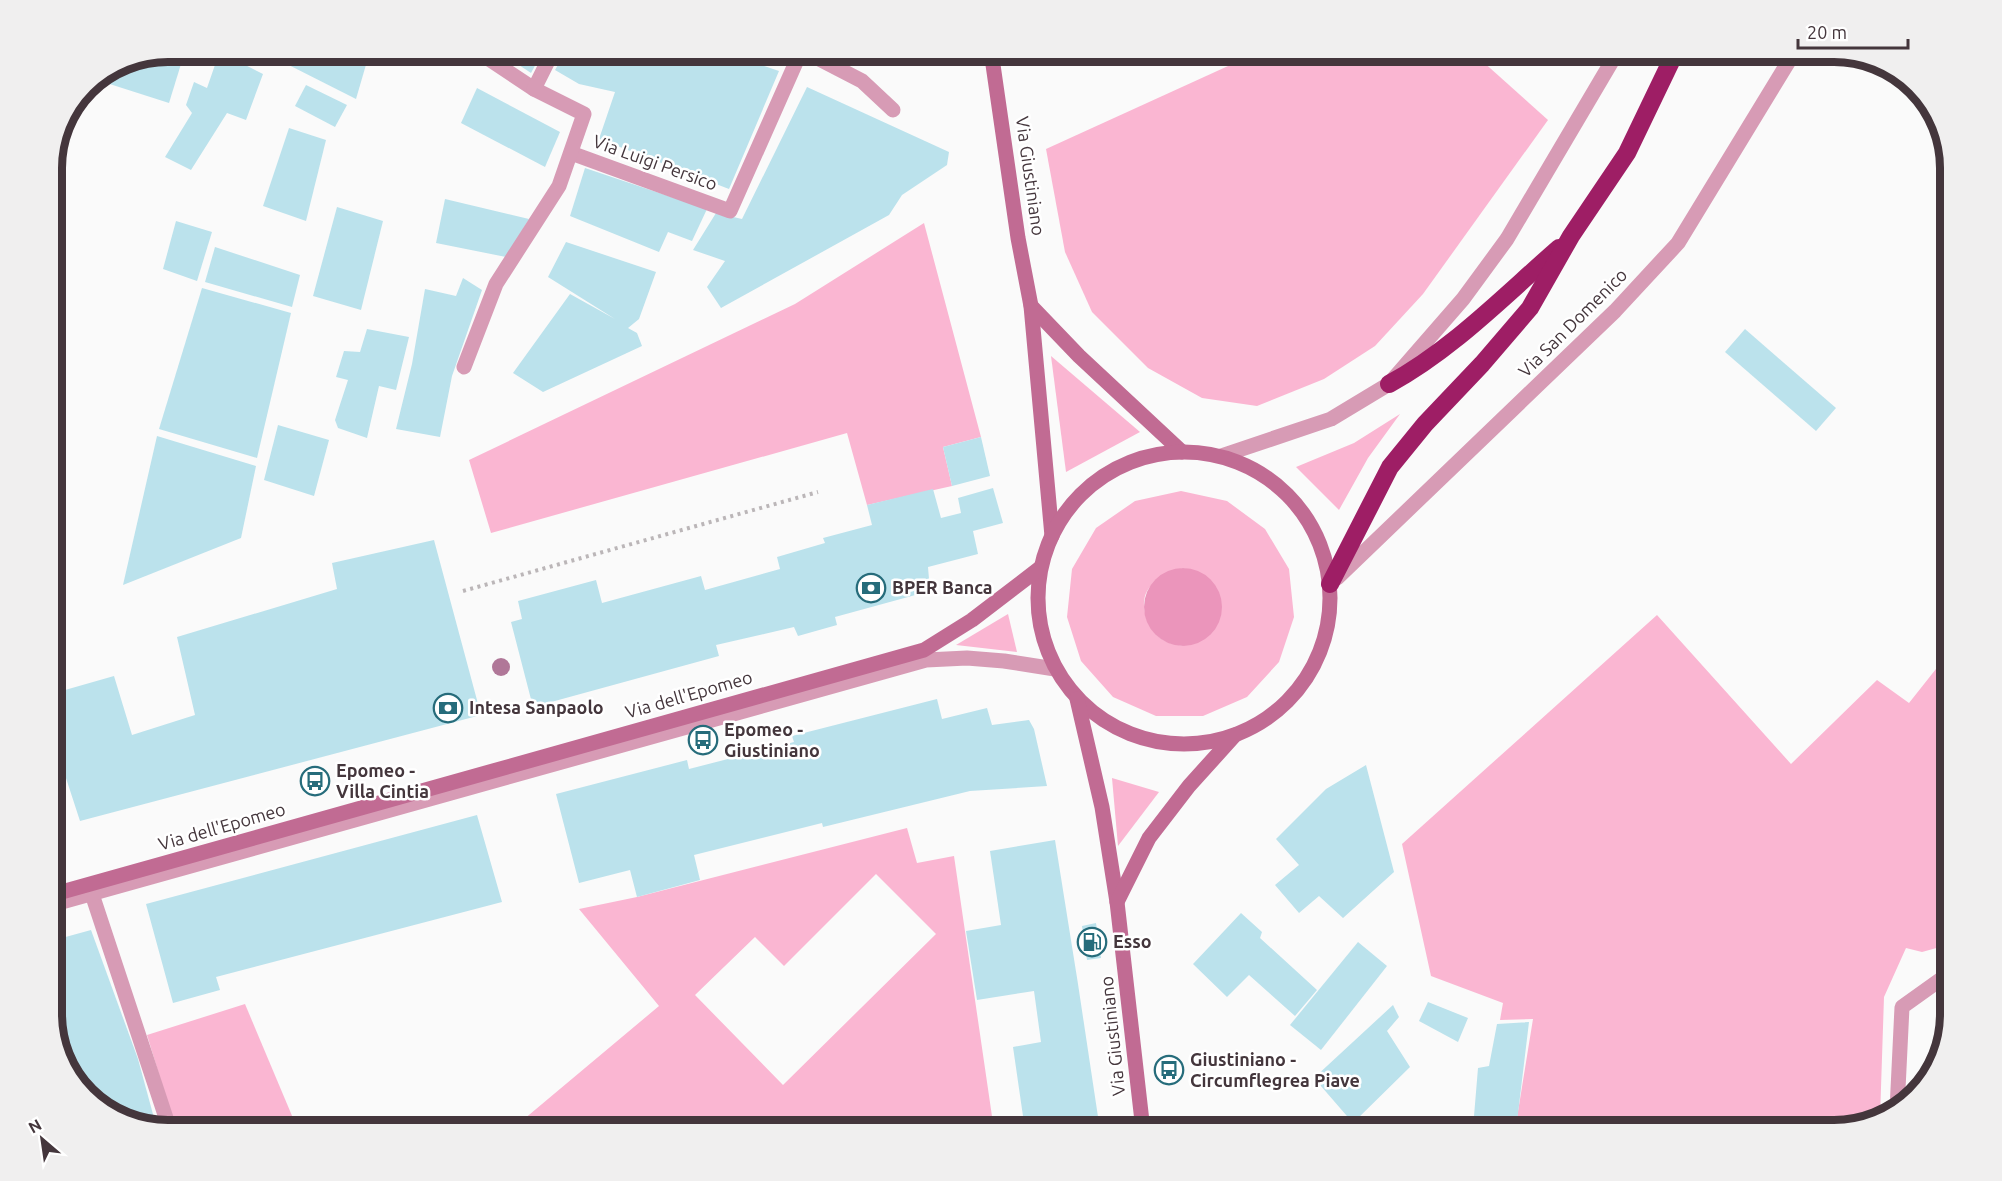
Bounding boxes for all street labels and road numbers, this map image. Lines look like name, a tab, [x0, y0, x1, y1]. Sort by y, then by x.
street label: Via Giustiniano	[1013, 115, 1049, 237]
street label: Via Luigi Persico	[591, 130, 720, 194]
street label: Via San Domenico	[1514, 264, 1631, 381]
street label: Via dell'Epomeo	[623, 666, 755, 722]
street label: Via dell'Epomeo	[156, 798, 288, 854]
street label: Via Giustiniano	[1096, 975, 1128, 1097]

